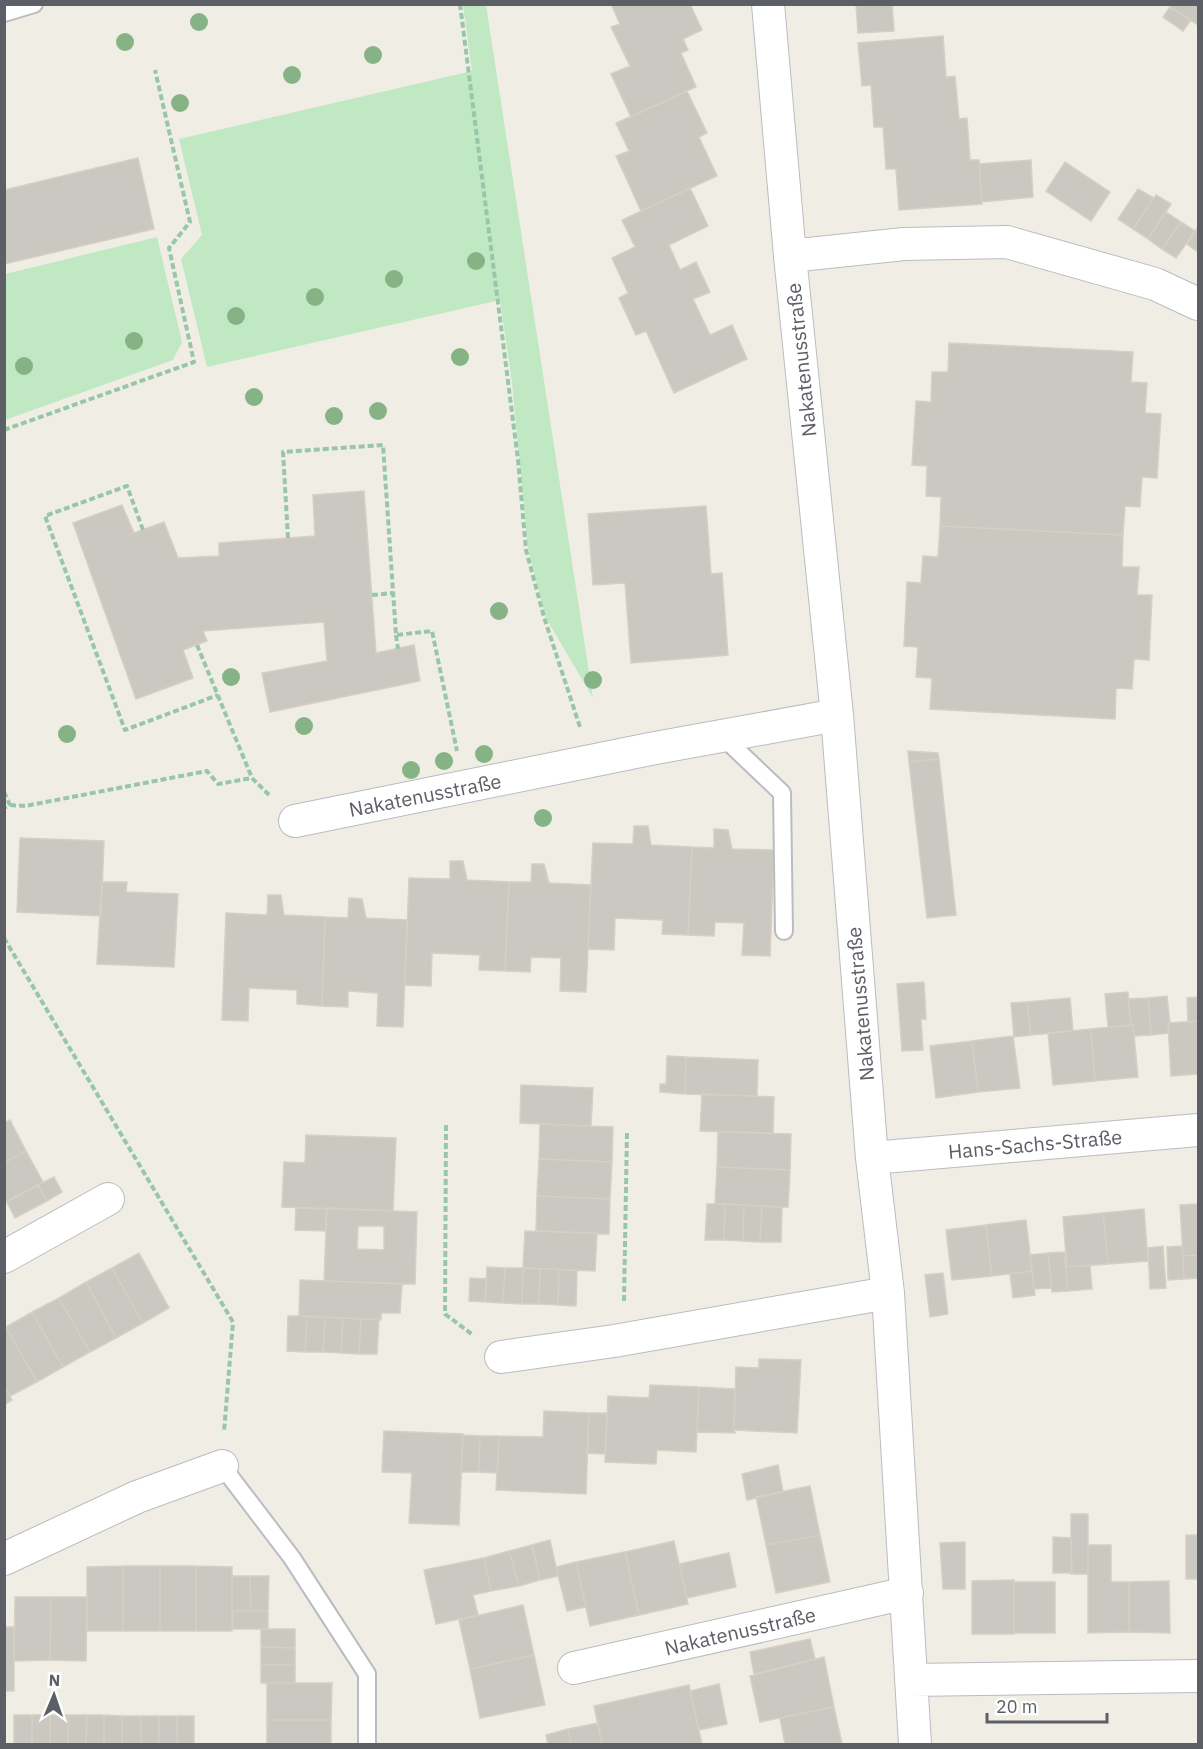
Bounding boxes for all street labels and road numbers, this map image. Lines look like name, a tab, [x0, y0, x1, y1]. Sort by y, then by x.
street label: Nakatenusstraße	[779, 282, 823, 438]
street label: Nakatenusstraße	[347, 767, 503, 823]
street label: Nakatenusstraße	[840, 926, 880, 1082]
street label: Hans-Sachs-Straße	[947, 1123, 1123, 1165]
street label: Nakatenusstraße	[662, 1600, 818, 1662]

